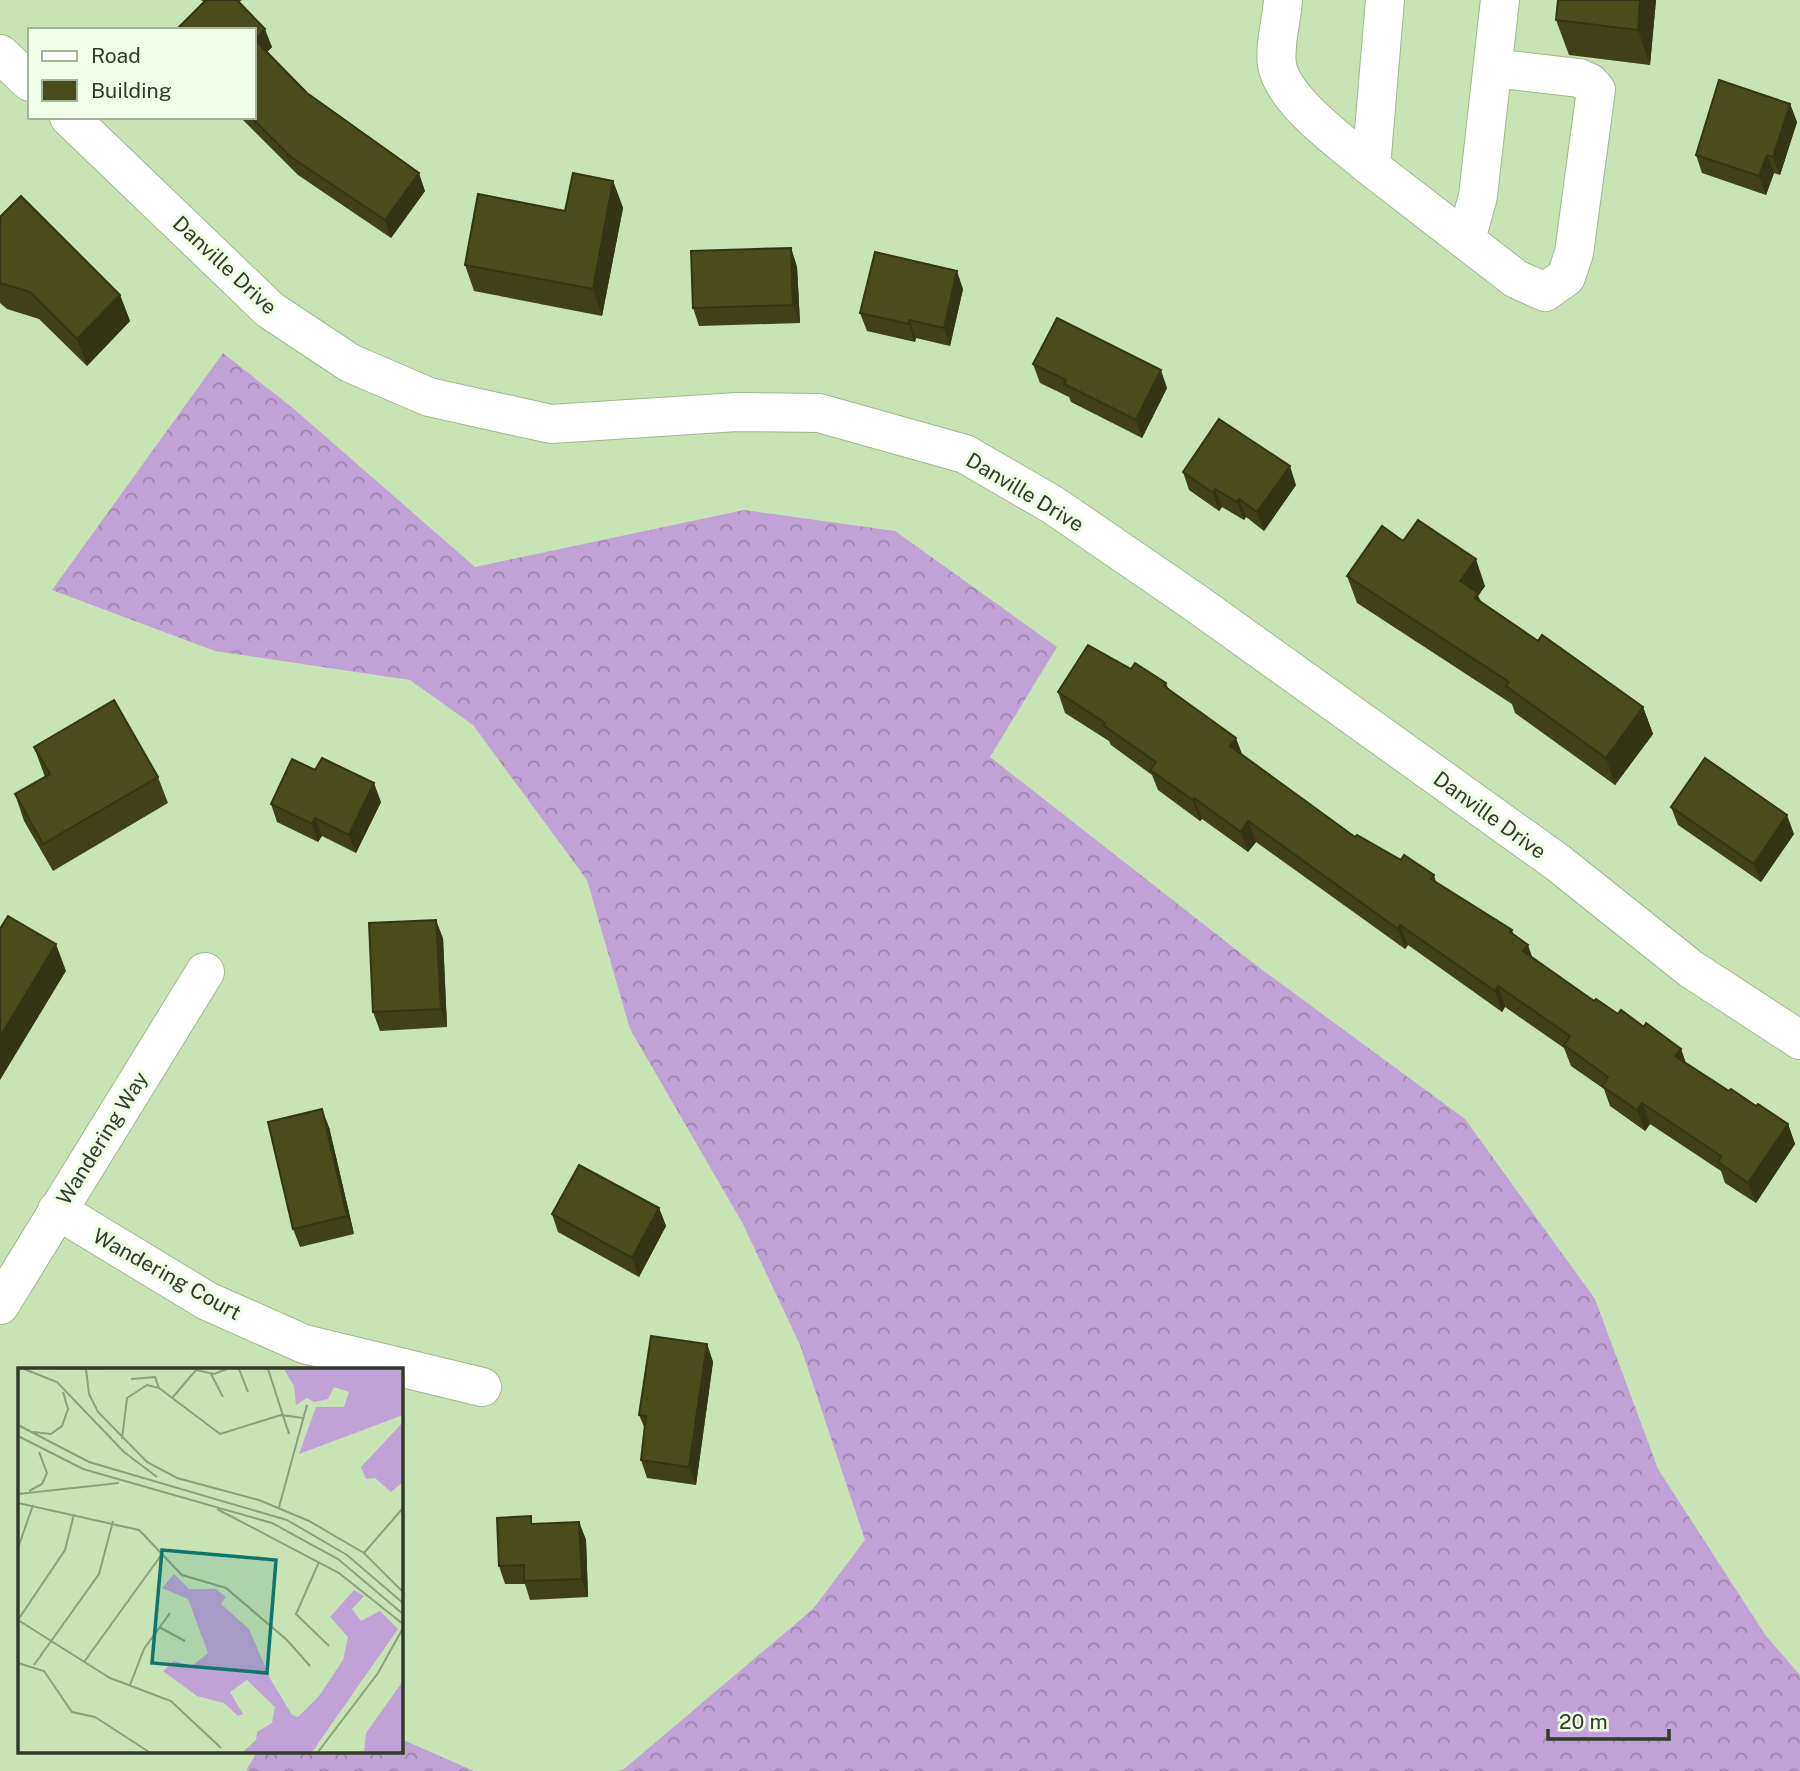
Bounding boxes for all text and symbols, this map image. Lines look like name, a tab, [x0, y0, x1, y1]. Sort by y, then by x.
legend	[28, 28, 256, 119]
text: Road	[91, 43, 141, 68]
text: Building	[91, 78, 172, 103]
street label: Danville Drive	[168, 211, 282, 319]
street label: Danville Drive	[962, 447, 1088, 537]
street label: Danville Drive	[1429, 766, 1551, 864]
street label: Wandering Way	[51, 1067, 153, 1209]
street label: Wandering Court	[88, 1223, 246, 1325]
inset map	[18, 1368, 402, 1754]
scale bar	[1548, 1698, 1669, 1742]
text: 20 m	[1559, 1709, 1608, 1734]

